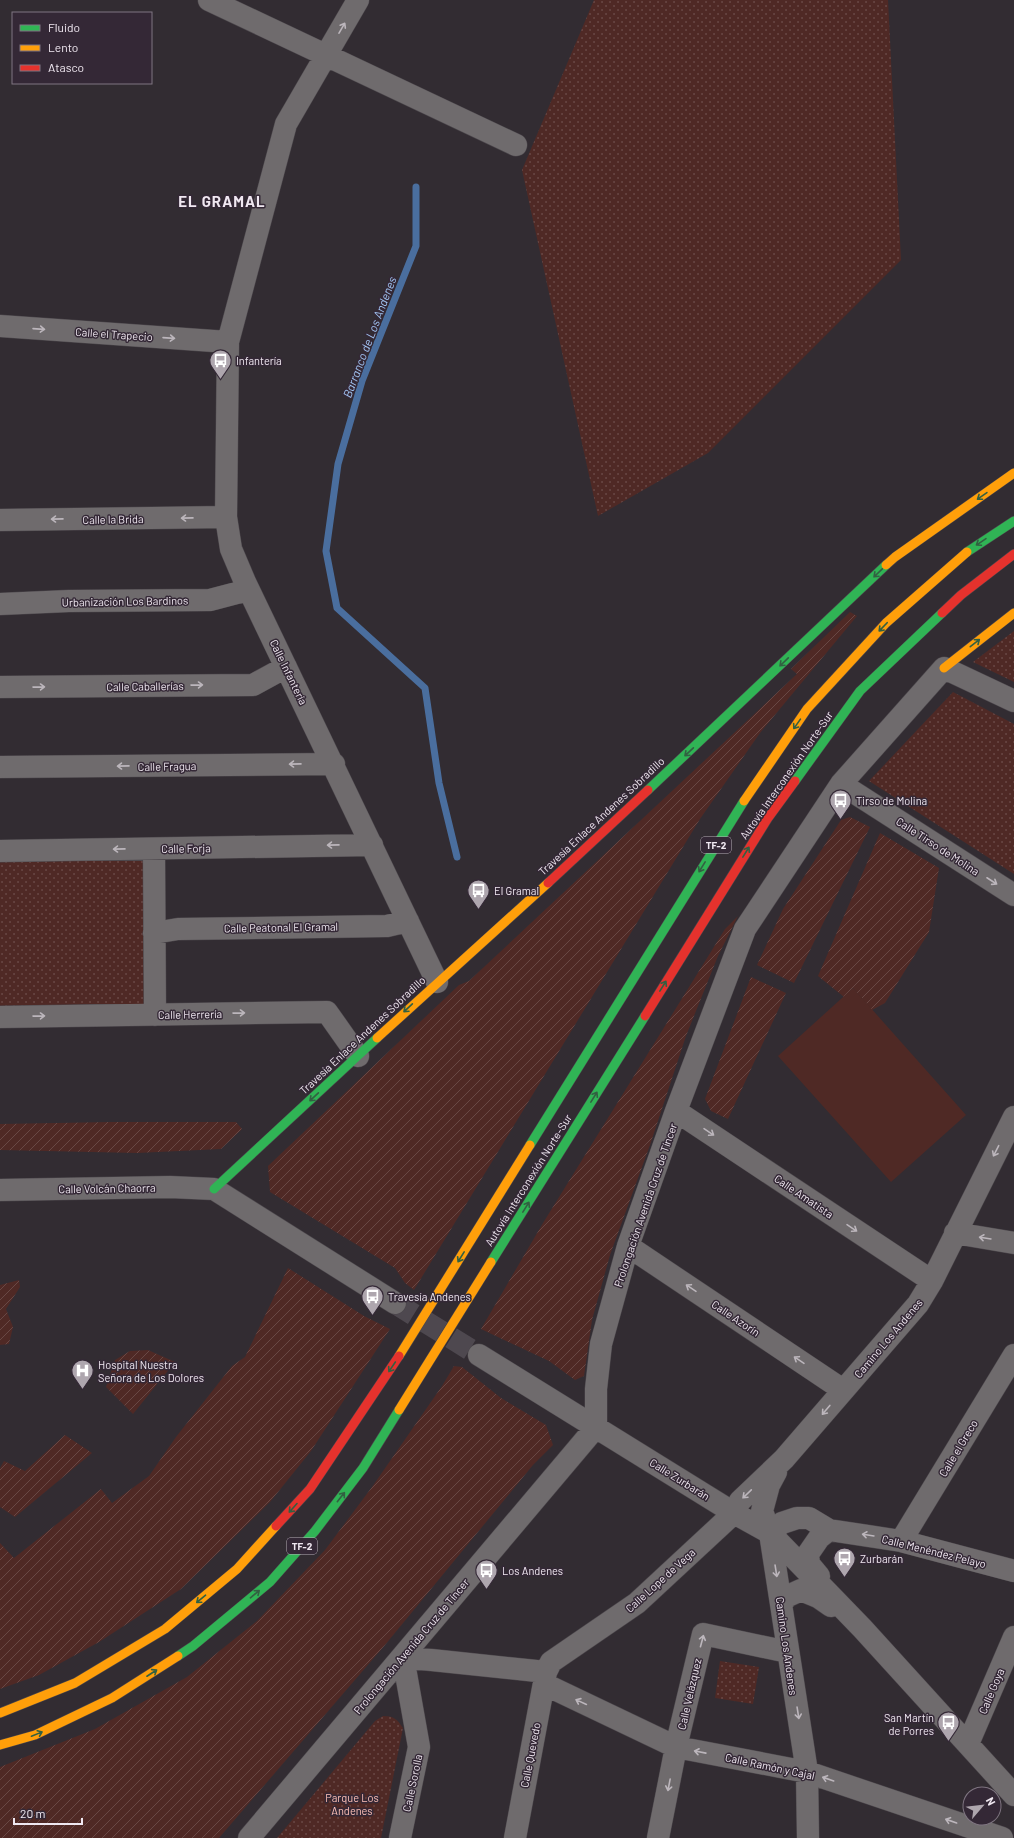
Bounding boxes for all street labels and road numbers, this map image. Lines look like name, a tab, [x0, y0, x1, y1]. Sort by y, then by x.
street label: Calle el Trapecio	[75, 325, 153, 343]
street label: Calle la Brida	[82, 512, 144, 526]
street label: Urbanización Los Bardinos	[62, 593, 188, 609]
street label: Calle Infantería	[268, 637, 310, 707]
street label: Calle Caballerías	[106, 679, 184, 693]
street label: Autovía Interconexión Norte-Sur	[737, 708, 835, 842]
street label: Travesía Enlace Andenes Sobradillo	[535, 754, 667, 878]
street label: Calle Fragua	[138, 759, 196, 773]
street label: Calle Tirso de Molina	[894, 814, 982, 878]
road number: TF-2	[701, 837, 731, 853]
street label: Calle Forja	[161, 841, 211, 855]
street label: Calle Peatonal El Gramal	[224, 920, 338, 934]
street label: Travesía Enlace Andenes Sobradillo	[296, 973, 428, 1097]
street label: Calle Herrería	[158, 1007, 222, 1021]
street label: Autovía Interconexión Norte-Sur	[482, 1112, 574, 1248]
street label: Prolongación Avenida Cruz de Tíncer	[611, 1121, 679, 1289]
street label: Calle Amatista	[772, 1171, 836, 1221]
street label: Calle Volcán Chaorra	[58, 1181, 156, 1195]
street label: Camino Los Andenes	[851, 1296, 925, 1380]
street label: Calle Azorín	[709, 1297, 763, 1339]
street label: Calle el Greco	[936, 1417, 980, 1479]
street label: Calle Zurbarán	[648, 1455, 713, 1503]
street label: Calle Menéndez Pelayo	[881, 1532, 987, 1570]
road number: TF-2	[287, 1538, 317, 1554]
street label: Calle Lope de Vega	[623, 1545, 697, 1615]
street label: Prolongación Avenida Cruz de Tíncer	[351, 1576, 471, 1716]
street label: Camino Los Andenes	[774, 1596, 800, 1696]
street label: Calle Velázquez	[674, 1657, 704, 1731]
street label: Calle Goya	[976, 1666, 1006, 1716]
street label: Calle Quevedo	[517, 1721, 543, 1789]
street label: Calle Ramón y Cajal	[724, 1750, 816, 1782]
street label: Calle Sorolla	[400, 1753, 424, 1813]

